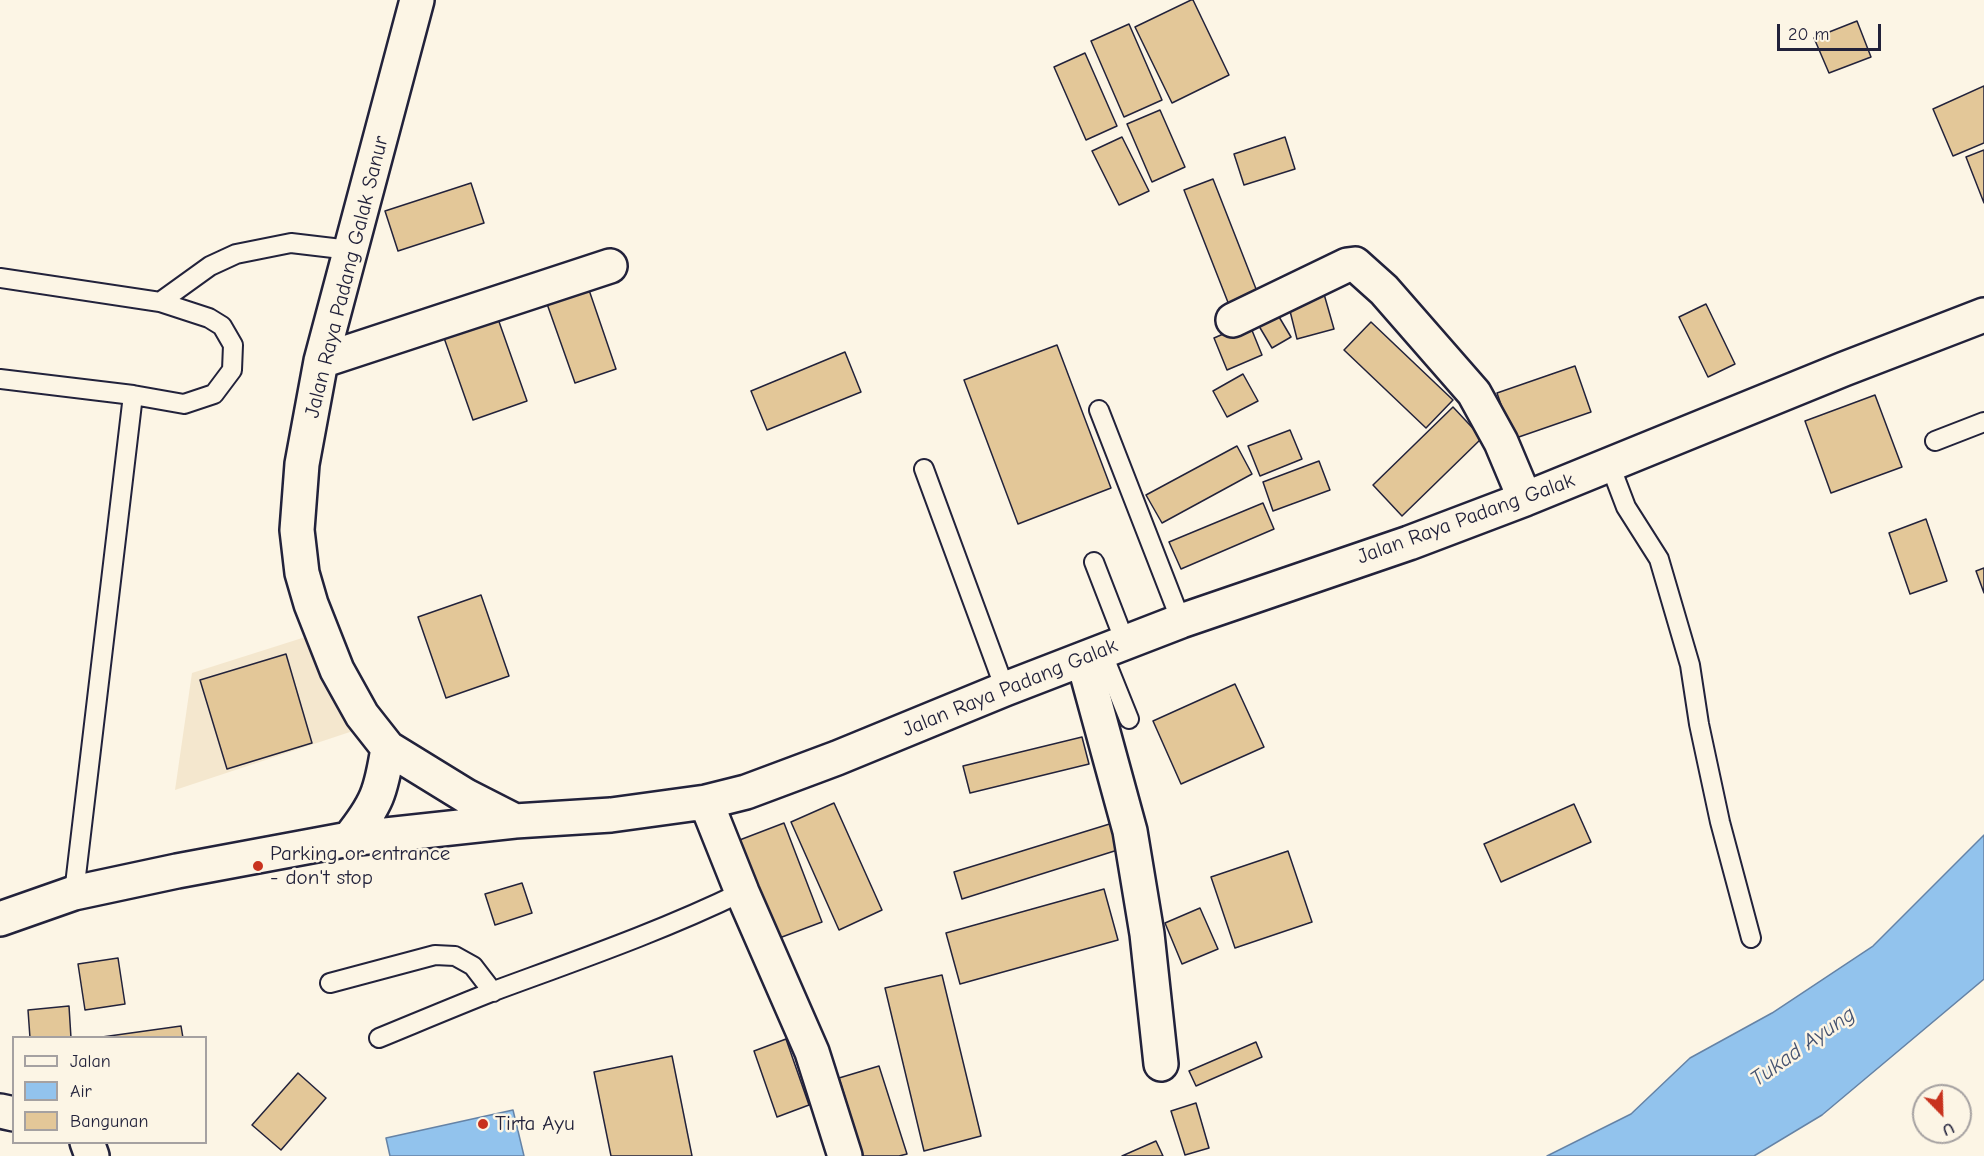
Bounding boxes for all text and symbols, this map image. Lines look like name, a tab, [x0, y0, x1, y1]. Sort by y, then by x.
scale bar	[1780, 12, 1884, 50]
text: 20 m	[1788, 24, 1829, 45]
street label: Jalan Raya Padang Galak Sanur	[300, 133, 394, 421]
street label: Jalan Raya Padang Galak	[1354, 468, 1578, 570]
street label: Jalan Raya Padang Galak	[899, 633, 1121, 743]
place label: Parking or entrance - don't stop	[270, 841, 450, 891]
marker: Parking or entrance - don't stop	[251, 859, 265, 873]
water label: Tukad Ayung	[1746, 1001, 1860, 1093]
legend	[12, 1036, 207, 1144]
text: Jalan	[70, 1051, 111, 1072]
text: Air	[70, 1081, 92, 1102]
north arrow	[1912, 1084, 1972, 1144]
text: Bangunan	[70, 1111, 148, 1132]
place label: Tirta Ayu	[495, 1111, 575, 1137]
marker: Tirta Ayu	[476, 1117, 490, 1131]
text: U	[1940, 1118, 1957, 1139]

